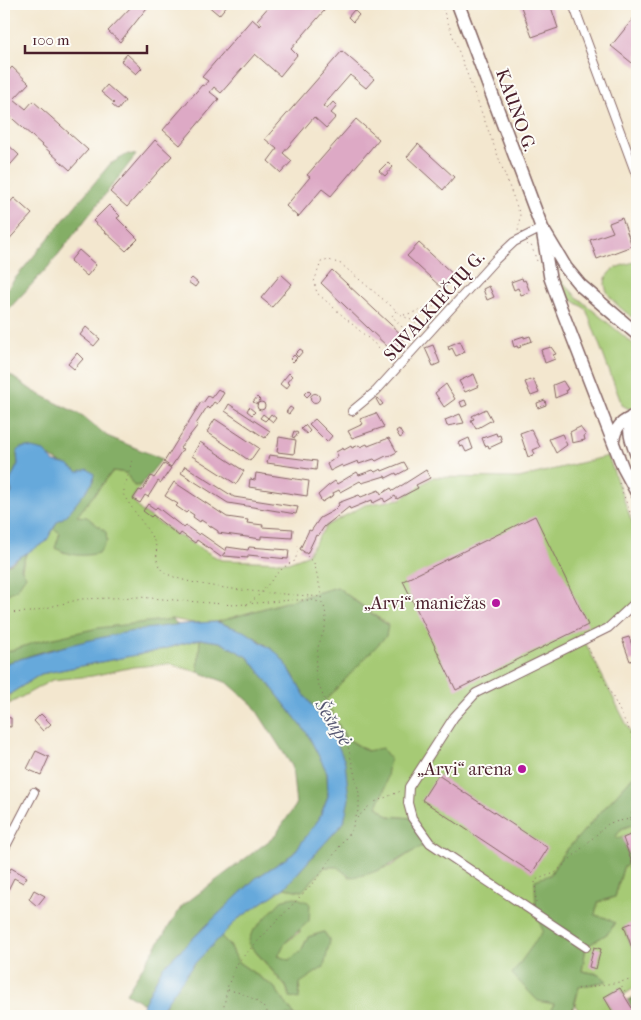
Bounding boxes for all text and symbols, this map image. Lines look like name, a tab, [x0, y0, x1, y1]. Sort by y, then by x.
scale bar	[25, 22, 148, 54]
text: 100 m	[32, 31, 70, 49]
street label: KAUNO G.	[491, 66, 540, 154]
street label: SUVALKIEČIŲ G.	[378, 246, 489, 366]
place label: „Arvi“ maniežas	[364, 593, 486, 614]
marker: „Arvi“ maniežas	[490, 597, 502, 609]
water label: Šešupė	[309, 694, 357, 751]
place label: „Arvi“ arena	[417, 759, 513, 780]
marker: „Arvi“ arena	[516, 763, 528, 775]

